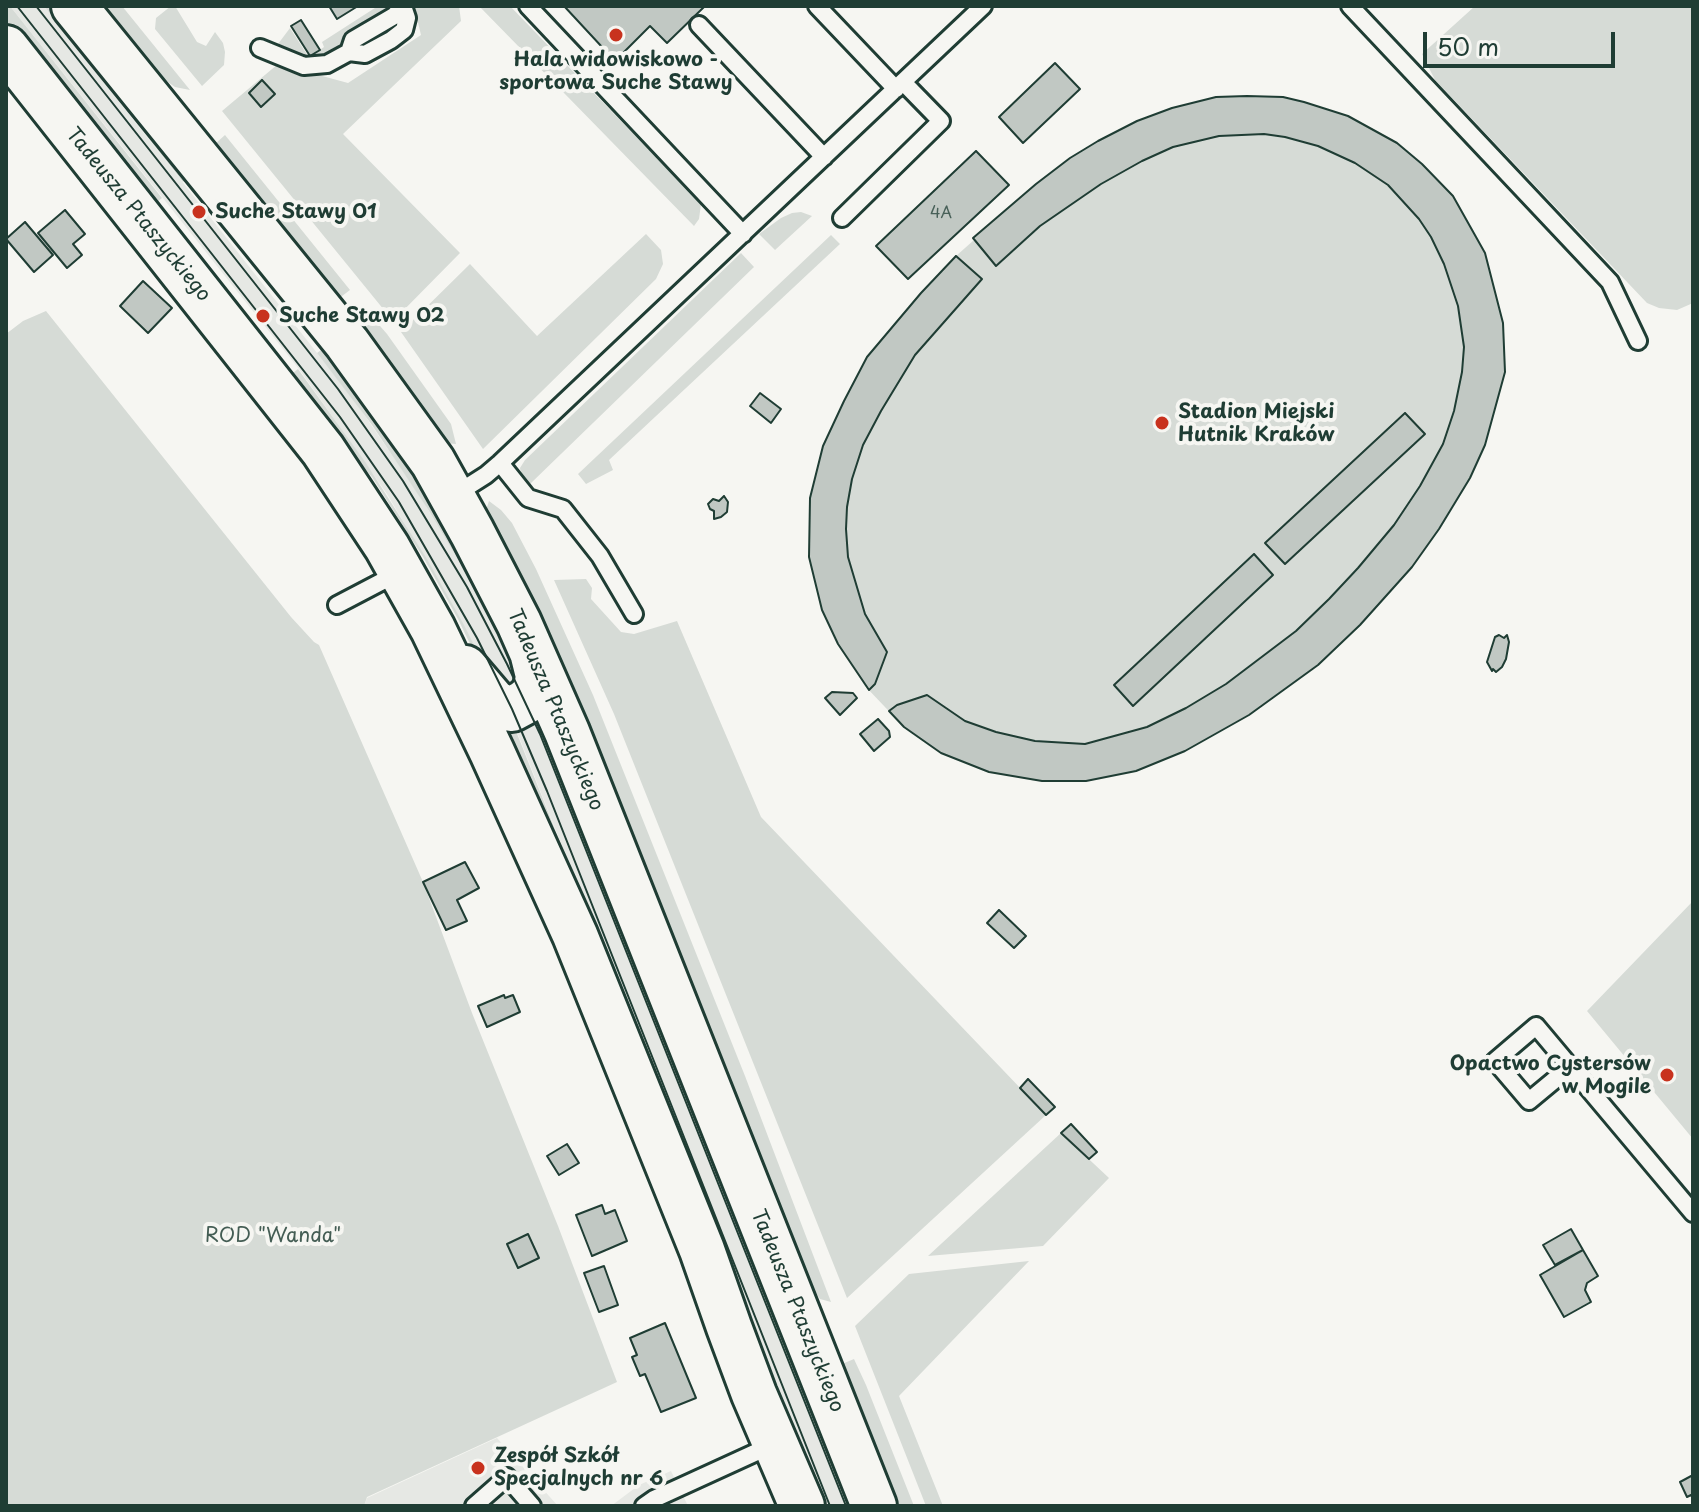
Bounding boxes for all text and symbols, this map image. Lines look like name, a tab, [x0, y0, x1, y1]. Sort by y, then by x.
scale bar	[1427, 16, 1619, 66]
marker: Hala widowiskowo - sportowa Suche Stawy	[607, 26, 625, 44]
text: 50 m	[1437, 28, 1499, 64]
place label: Hala widowiskowo - sportowa Suche Stawy	[500, 48, 732, 95]
street label: Tadeusza Ptaszyckiego	[61, 123, 215, 307]
place label: Suche Stawy 01	[215, 200, 377, 224]
marker: Suche Stawy 01	[190, 203, 208, 221]
house number: 4A	[930, 204, 952, 224]
place label: Suche Stawy 02	[279, 304, 444, 328]
marker: Suche Stawy 02	[254, 307, 272, 325]
place label: Stadion Miejski Hutnik Kraków	[1178, 400, 1335, 447]
marker: Stadion Miejski Hutnik Kraków	[1153, 414, 1171, 432]
street label: Tadeusza Ptaszyckiego	[502, 606, 608, 814]
place label: Opactwo Cystersów w Mogile	[1450, 1052, 1651, 1099]
marker: Opactwo Cystersów w Mogile	[1658, 1066, 1676, 1084]
street label: Tadeusza Ptaszyckiego	[745, 1206, 849, 1416]
park label: ROD "Wanda"	[205, 1224, 341, 1248]
place label: Zespół Szkół Specjalnych nr 6	[494, 1444, 663, 1491]
marker: Zespół Szkół Specjalnych nr 6	[469, 1459, 487, 1477]

